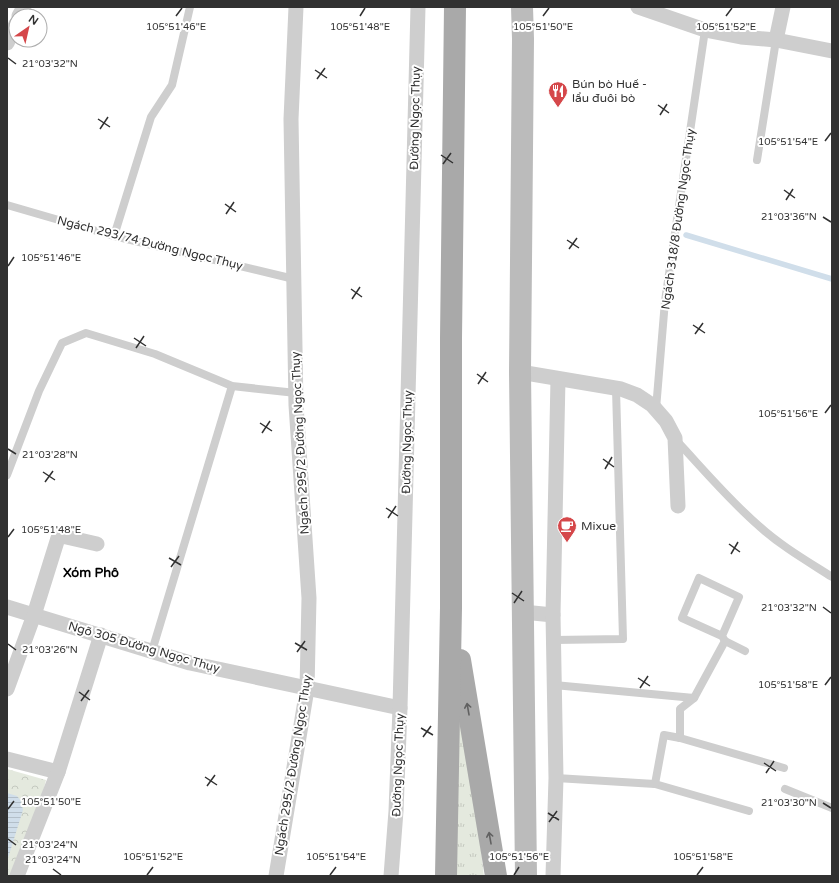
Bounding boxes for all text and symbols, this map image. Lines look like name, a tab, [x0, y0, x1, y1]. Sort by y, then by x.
north arrow	[8, 8, 48, 48]
text: N	[26, 12, 41, 28]
text: 105°51'46"E	[146, 21, 206, 33]
text: 105°51'48"E	[330, 21, 390, 33]
text: 105°51'50"E	[513, 21, 573, 33]
text: 105°51'52"E	[696, 21, 756, 33]
text: 21°03'32"N	[22, 58, 78, 70]
street label: Đường Ngọc Thụy	[407, 65, 423, 170]
place label: Bún bò Huế - lẩu đuôi bò	[572, 77, 647, 105]
restaurant icon: Bún bò Huế - lẩu đuôi bò	[547, 80, 569, 108]
street label: Ngách 318/8 Đường Ngọc Thụy	[658, 127, 698, 310]
text: 105°51'54"E	[758, 136, 818, 148]
text: 21°03'36"N	[761, 211, 817, 223]
street label: Ngách 293/74 Đường Ngọc Thụy	[56, 213, 245, 273]
text: 105°51'46"E	[21, 252, 81, 264]
street label: Ngách 295/2 Đường Ngọc Thụy	[288, 351, 312, 535]
street label: Đường Ngọc Thụy	[399, 389, 415, 494]
text: 105°51'56"E	[758, 408, 818, 420]
text: 21°03'28"N	[22, 449, 78, 461]
cafe icon: Mixue	[556, 515, 578, 543]
place label: Mixue	[581, 519, 616, 533]
text: 105°51'48"E	[21, 524, 81, 536]
district label: Xóm Phô	[63, 565, 119, 581]
text: 21°03'32"N	[761, 602, 817, 614]
street label: Ngõ 305 Đường Ngọc Thụy	[67, 619, 222, 676]
text: 21°03'26"N	[22, 644, 78, 656]
street label: Ngách 295/2 Đường Ngọc Thụy	[272, 673, 314, 856]
text: 105°51'58"E	[758, 679, 818, 691]
one-way arrow	[464, 703, 472, 716]
street label: Đường Ngọc Thụy	[389, 712, 407, 817]
text: 105°51'50"E	[21, 796, 81, 808]
text: 21°03'30"N	[761, 797, 817, 809]
one-way arrow	[486, 831, 494, 844]
text: 21°03'24"N	[22, 839, 78, 851]
text: 105°51'52"E	[123, 851, 183, 863]
text: 105°51'54"E	[306, 851, 366, 863]
text: 105°51'56"E	[489, 851, 549, 863]
text: 105°51'58"E	[673, 851, 733, 863]
text: 21°03'24"N	[25, 854, 81, 866]

